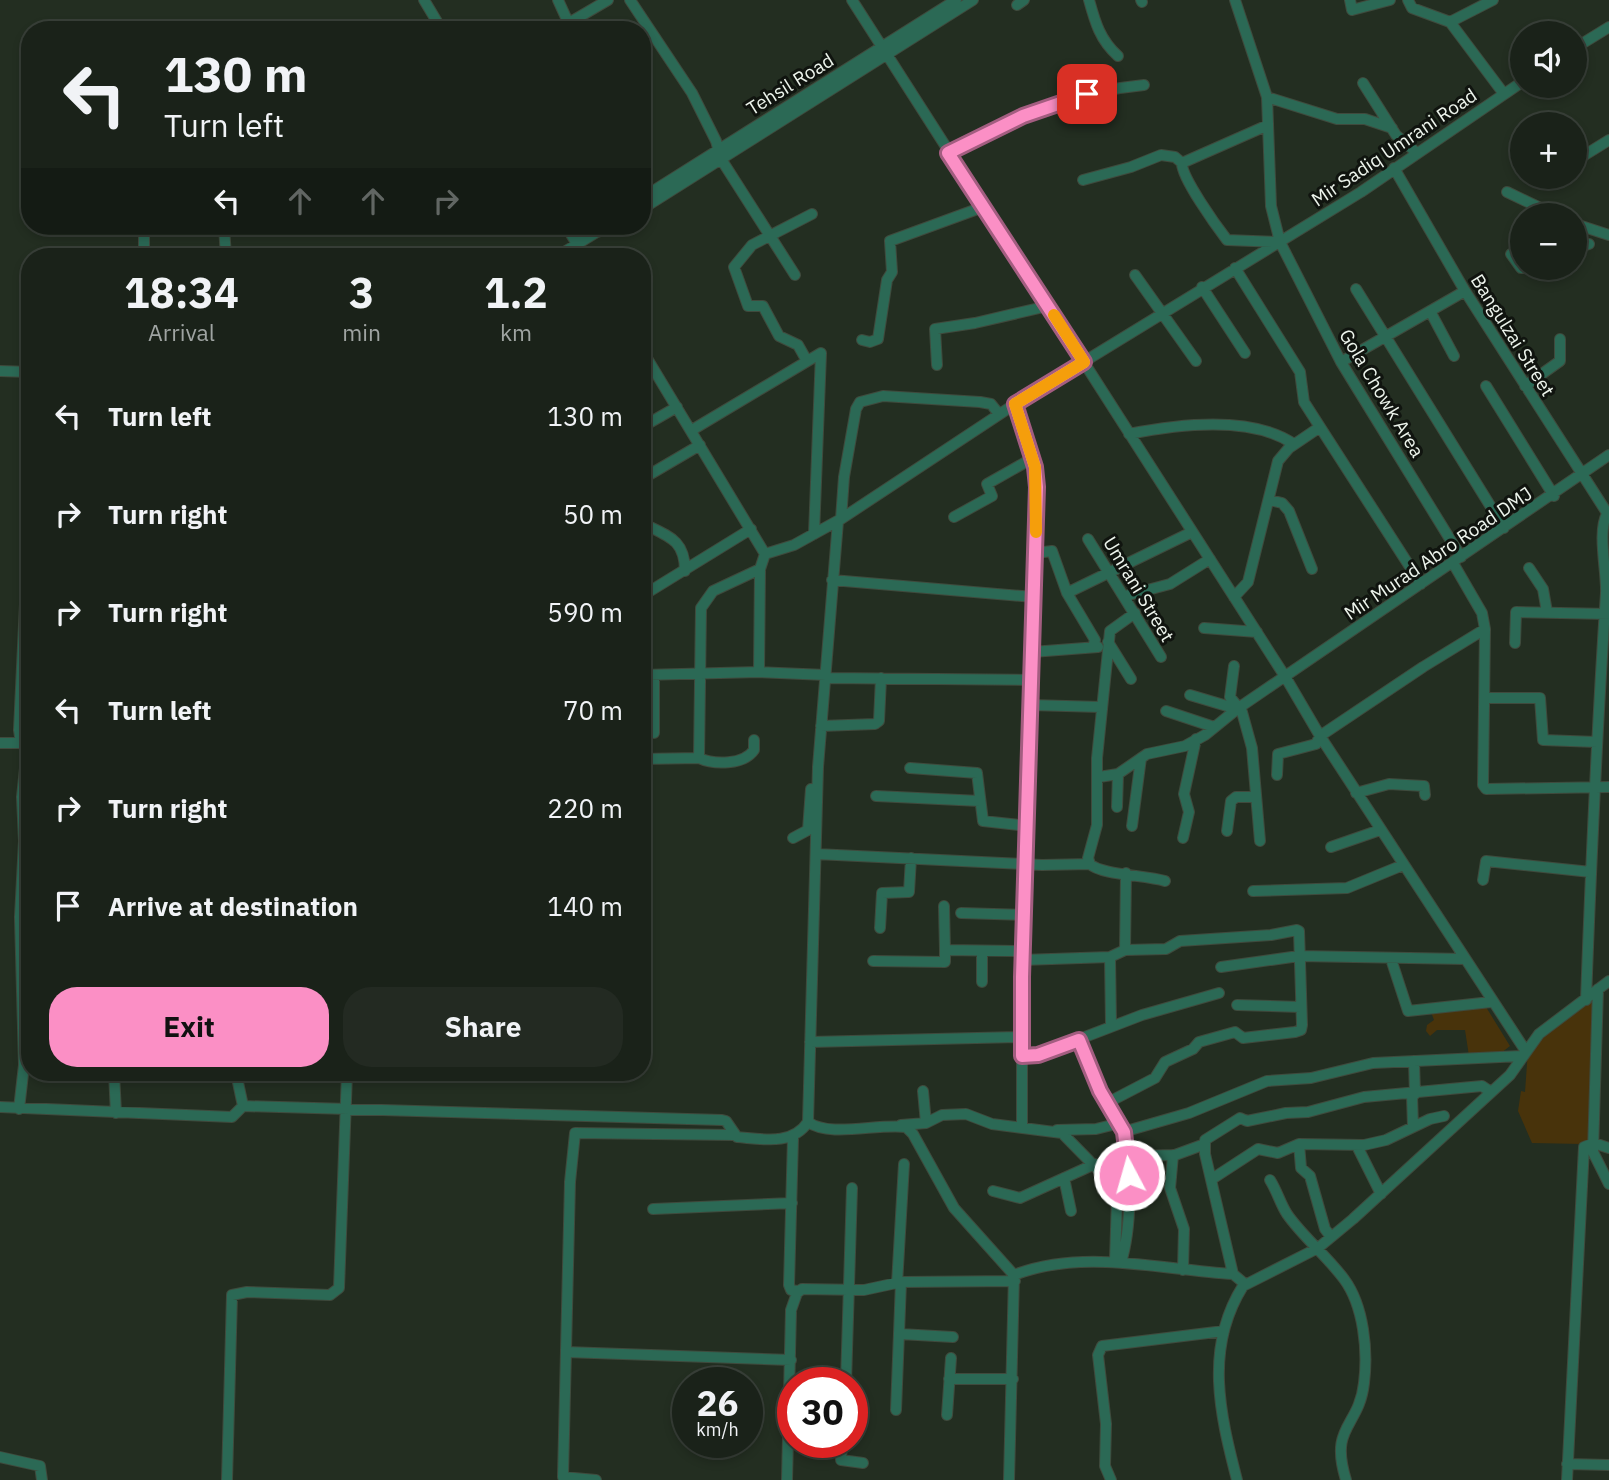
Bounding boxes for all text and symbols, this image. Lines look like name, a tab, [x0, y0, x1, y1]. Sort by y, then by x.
map controls	[1510, 21, 1587, 280]
button: sound	[1510, 21, 1587, 98]
text: 130 m	[164, 42, 308, 105]
street label: Tehsil Road	[742, 48, 838, 120]
icon: left	[49, 49, 140, 140]
pin	[1057, 64, 1117, 124]
icon: arrive	[1068, 75, 1106, 113]
street label: Mir Sadiq Umrani Road	[1307, 83, 1481, 211]
text: Turn left	[164, 104, 284, 146]
button: +	[1510, 112, 1587, 189]
icon: left	[208, 182, 246, 220]
icon: ahead	[281, 182, 319, 220]
icon: ahead	[354, 182, 392, 220]
icon: right	[427, 182, 465, 220]
button: −	[1510, 203, 1587, 280]
text: 18:34	[124, 265, 239, 320]
text: 3	[349, 265, 374, 320]
text: 1.2	[484, 265, 548, 320]
street label: Bangulzai Street	[1466, 269, 1560, 401]
text: Arrival	[148, 317, 215, 347]
text: min	[342, 317, 381, 347]
text: km	[500, 317, 532, 347]
street label: Gola Chowk Area	[1334, 324, 1430, 462]
icon: left	[49, 397, 87, 435]
text: Turn left	[108, 399, 211, 433]
text: 130 m	[547, 399, 623, 433]
street label: Mir Murad Abro Road DMJ	[1339, 481, 1537, 625]
icon: right	[49, 495, 87, 533]
text: Turn right	[108, 497, 227, 531]
text: 50 m	[563, 497, 623, 531]
street label: Umrani Street	[1098, 532, 1180, 646]
icon: right	[49, 593, 87, 631]
text: Turn right	[108, 595, 227, 629]
text: 590 m	[547, 595, 623, 629]
icon: left	[49, 691, 87, 729]
text: Turn left	[108, 693, 211, 727]
text: 70 m	[563, 693, 623, 727]
icon: right	[49, 789, 87, 827]
text: Turn right	[108, 791, 227, 825]
text: 220 m	[547, 791, 623, 825]
icon: arrive	[49, 887, 87, 925]
text: Arrive at destination	[108, 889, 358, 923]
text: 140 m	[547, 889, 623, 923]
button: Exit	[49, 987, 329, 1067]
button: Share	[343, 987, 623, 1067]
position arrow	[1092, 1138, 1166, 1212]
speed limit sign: 30	[777, 1367, 868, 1458]
text: 26	[696, 1380, 739, 1426]
text: km/h	[696, 1418, 739, 1441]

